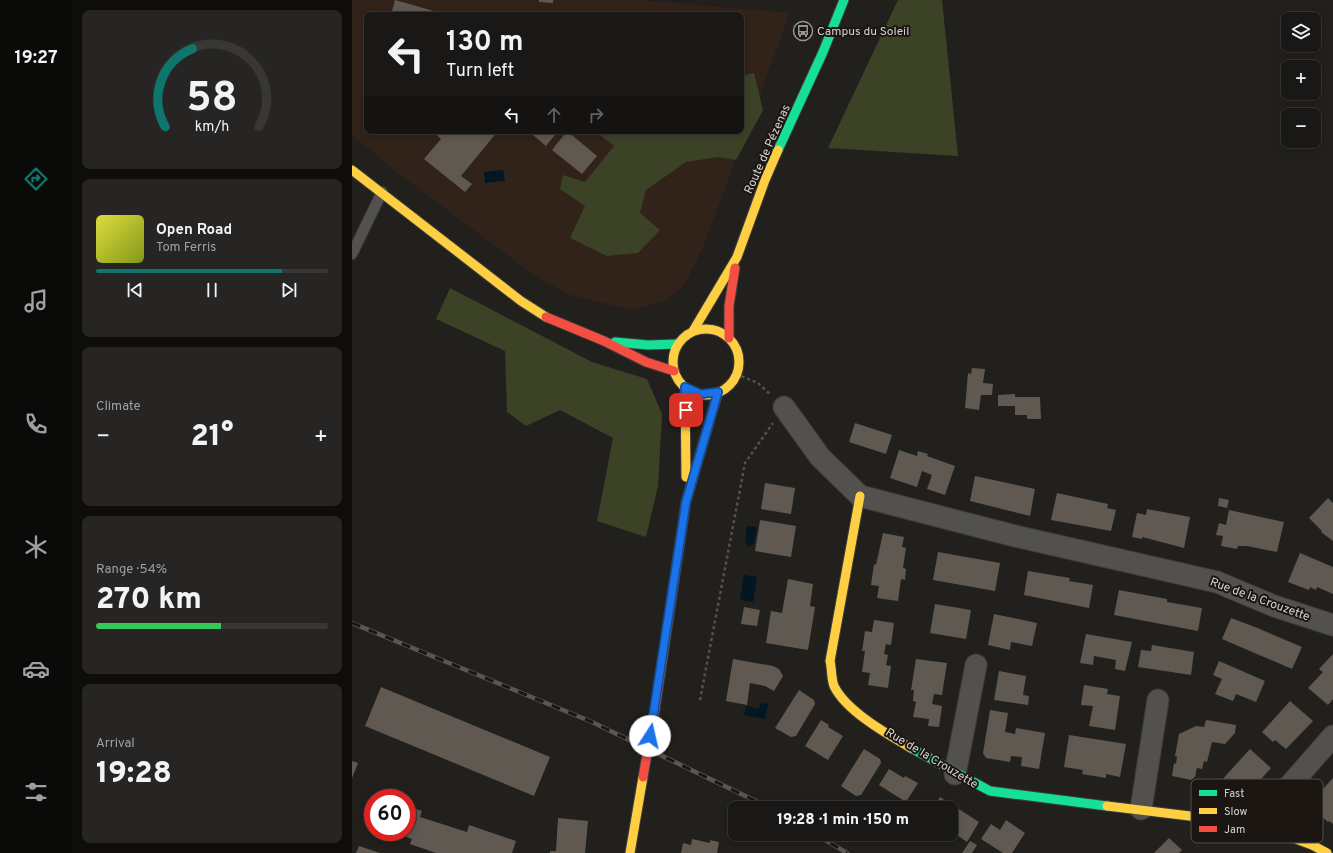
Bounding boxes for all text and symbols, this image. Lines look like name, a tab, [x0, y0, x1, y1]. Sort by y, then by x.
map controls	[1281, 12, 1321, 148]
button: layers	[1281, 12, 1321, 52]
bus stop icon: Campus du Soleil	[792, 20, 814, 42]
place label: Campus du Soleil	[817, 24, 909, 40]
text: 130 m	[446, 25, 524, 61]
icon: left	[380, 28, 432, 80]
text: 19:27	[14, 47, 58, 70]
text: Turn left	[446, 60, 514, 83]
button: +	[1281, 60, 1321, 100]
text: 58	[186, 73, 238, 126]
street label: Route de Pézenas	[741, 102, 795, 197]
icon: left	[501, 104, 523, 126]
icon: ahead	[543, 104, 565, 126]
icon: right	[585, 104, 607, 126]
button: −	[1281, 108, 1321, 148]
text: km/h	[195, 118, 229, 136]
icon: directions	[22, 165, 50, 193]
text: Open Road	[156, 221, 232, 240]
text: Tom Ferris	[156, 240, 216, 256]
icon: previous	[124, 279, 146, 301]
icon: pause	[201, 279, 223, 301]
icon: next	[278, 279, 300, 301]
icon: music	[22, 287, 50, 315]
pin	[669, 393, 703, 427]
text: Climate	[96, 399, 141, 415]
icon: arrive	[675, 399, 697, 421]
icon: phone	[22, 410, 50, 438]
text: 21°	[190, 419, 234, 456]
text: −	[96, 424, 110, 451]
text: +	[314, 424, 328, 451]
icon: climate	[22, 533, 50, 561]
text: Range · 54%	[96, 562, 167, 578]
street label: Rue de la Crouzette	[1208, 574, 1312, 625]
text: 270 km	[96, 582, 202, 619]
icon: car	[22, 655, 50, 683]
position arrow	[629, 715, 671, 757]
street label: Rue de la Crouzette	[882, 725, 981, 793]
text: Arrival	[96, 736, 135, 752]
text: 19:28	[96, 756, 172, 793]
icon: filters	[22, 778, 50, 806]
legend	[1191, 779, 1323, 843]
text: Fast	[1224, 787, 1244, 801]
speed limit sign: 60	[364, 789, 416, 841]
text: Slow	[1224, 805, 1247, 819]
text: 19:28 · 1 min · 150 m	[777, 811, 909, 830]
text: Jam	[1224, 823, 1245, 837]

